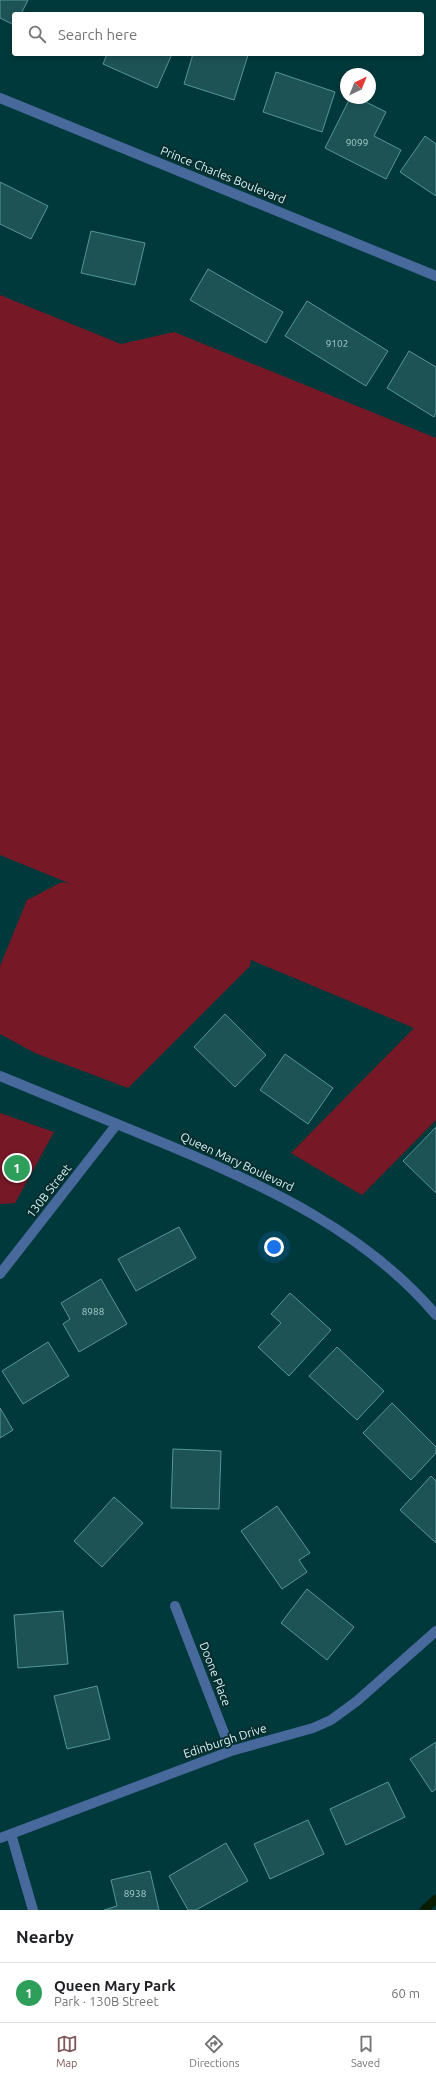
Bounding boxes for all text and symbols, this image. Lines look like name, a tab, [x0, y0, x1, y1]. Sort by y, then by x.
search box	[12, 12, 424, 56]
icon: search	[26, 23, 48, 45]
text: Search here	[58, 26, 137, 43]
north arrow	[340, 68, 376, 104]
house number: 9099	[346, 137, 368, 148]
street label: Prince Charles Boulevard	[159, 143, 288, 206]
house number: 9102	[326, 338, 348, 349]
street label: Queen Mary Boulevard	[178, 1129, 296, 1194]
pin: 1	[4, 1153, 30, 1183]
street label: 130B Street	[24, 1161, 74, 1220]
your location	[264, 1237, 284, 1257]
house number: 8988	[82, 1306, 105, 1317]
street label: Doone Place	[197, 1640, 234, 1708]
street label: Edinburgh Drive	[182, 1721, 268, 1760]
house number: 8938	[124, 1888, 147, 1899]
text: Nearby	[16, 1927, 74, 1946]
text: Queen Mary Park	[54, 1977, 176, 1994]
text: 1	[25, 1986, 33, 2000]
text: 60 m	[391, 1986, 420, 2000]
text: Park · 130B Street	[54, 1994, 159, 2008]
tab: Map	[56, 2033, 78, 2069]
tab: Directions	[189, 2033, 239, 2069]
tab: Saved	[351, 2033, 380, 2069]

